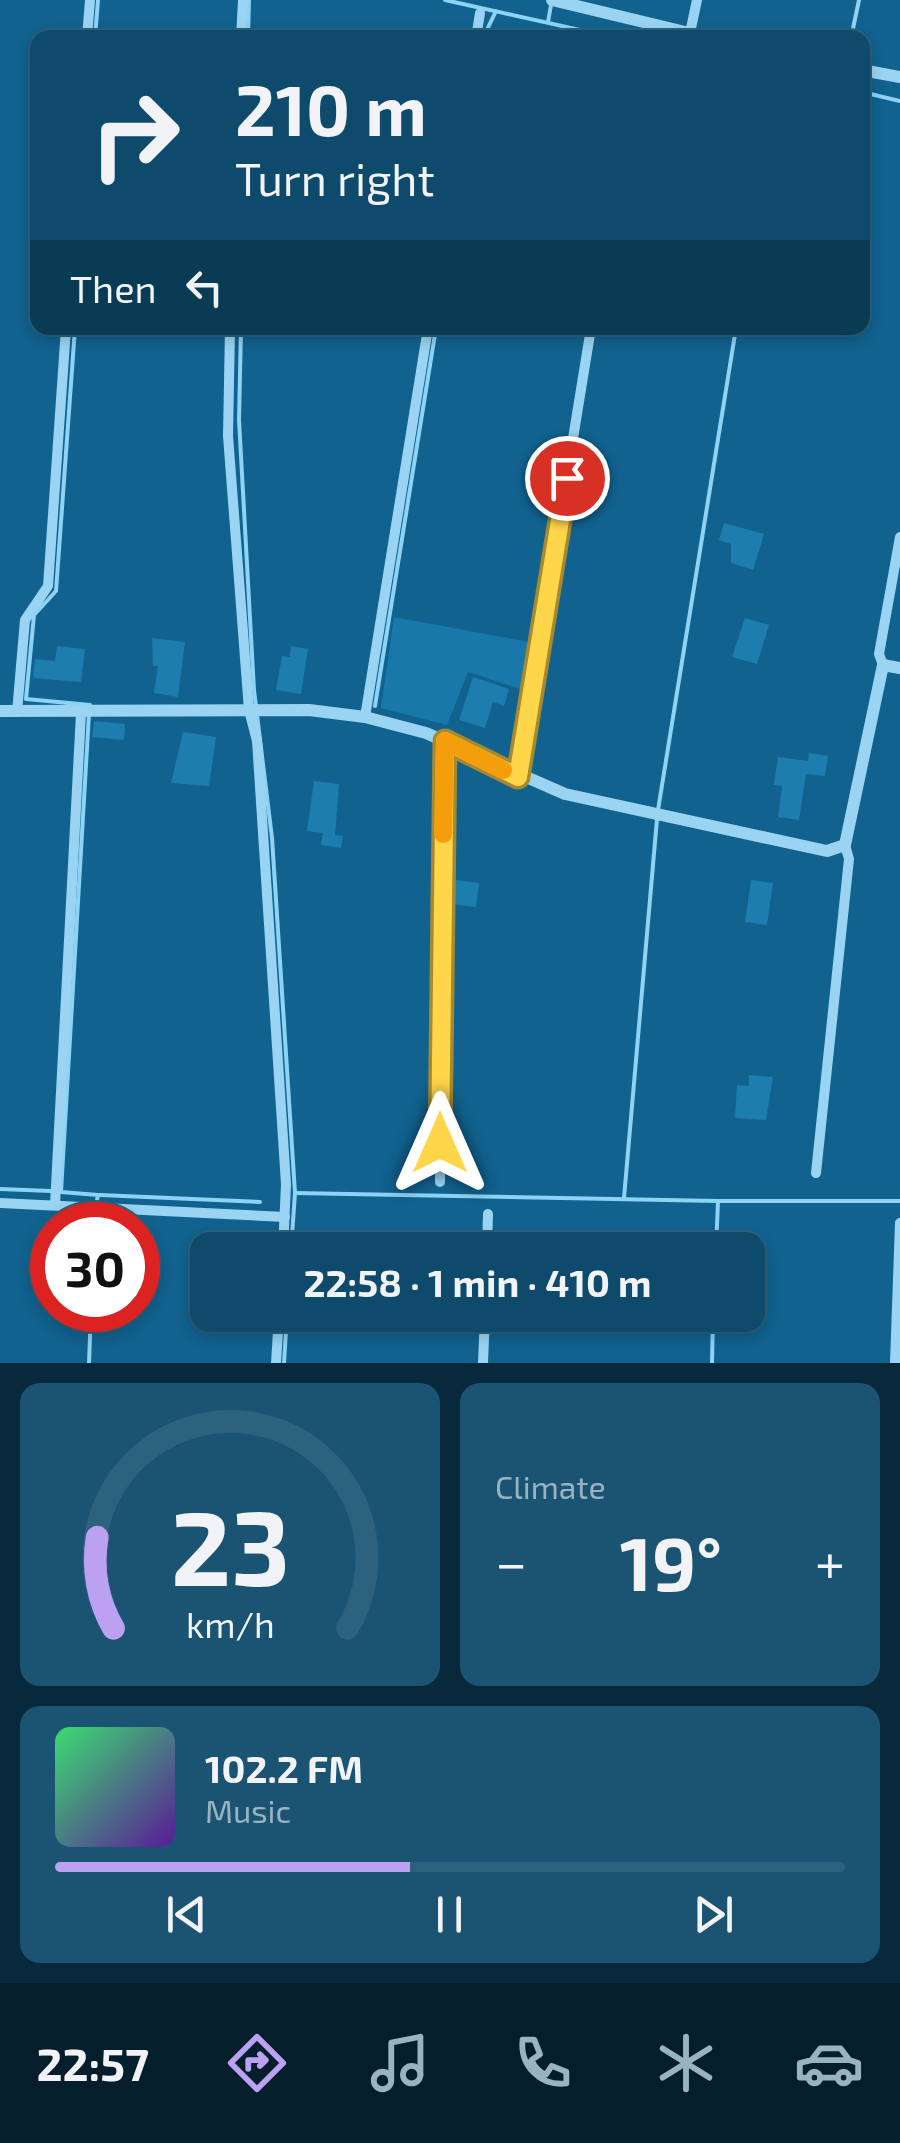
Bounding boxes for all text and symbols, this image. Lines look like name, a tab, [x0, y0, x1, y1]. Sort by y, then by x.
text: 210 m	[235, 66, 427, 150]
icon: right	[70, 70, 200, 200]
text: Turn right	[235, 151, 435, 205]
icon: left	[177, 260, 232, 315]
text: Then	[70, 265, 157, 311]
pin	[525, 436, 610, 521]
icon: arrive	[540, 451, 595, 506]
position arrow	[388, 1091, 492, 1195]
speed limit sign: 30	[30, 1202, 160, 1332]
text: 22:58 · 1 min · 410 m	[303, 1259, 652, 1305]
text: Climate	[495, 1467, 606, 1505]
text: 23	[170, 1482, 290, 1607]
text: 19°	[620, 1516, 722, 1606]
text: −	[495, 1528, 527, 1594]
text: +	[815, 1528, 845, 1594]
text: km/h	[186, 1602, 274, 1645]
text: 102.2 FM	[205, 1745, 363, 1791]
text: Music	[205, 1791, 291, 1829]
icon: previous	[159, 1887, 214, 1942]
icon: pause	[422, 1887, 477, 1942]
icon: next	[686, 1887, 741, 1942]
icon: directions	[222, 2028, 292, 2098]
icon: music	[365, 2028, 435, 2098]
icon: phone	[508, 2028, 578, 2098]
icon: climate	[651, 2028, 721, 2098]
icon: car	[794, 2028, 864, 2098]
text: 22:57	[36, 2036, 149, 2090]

